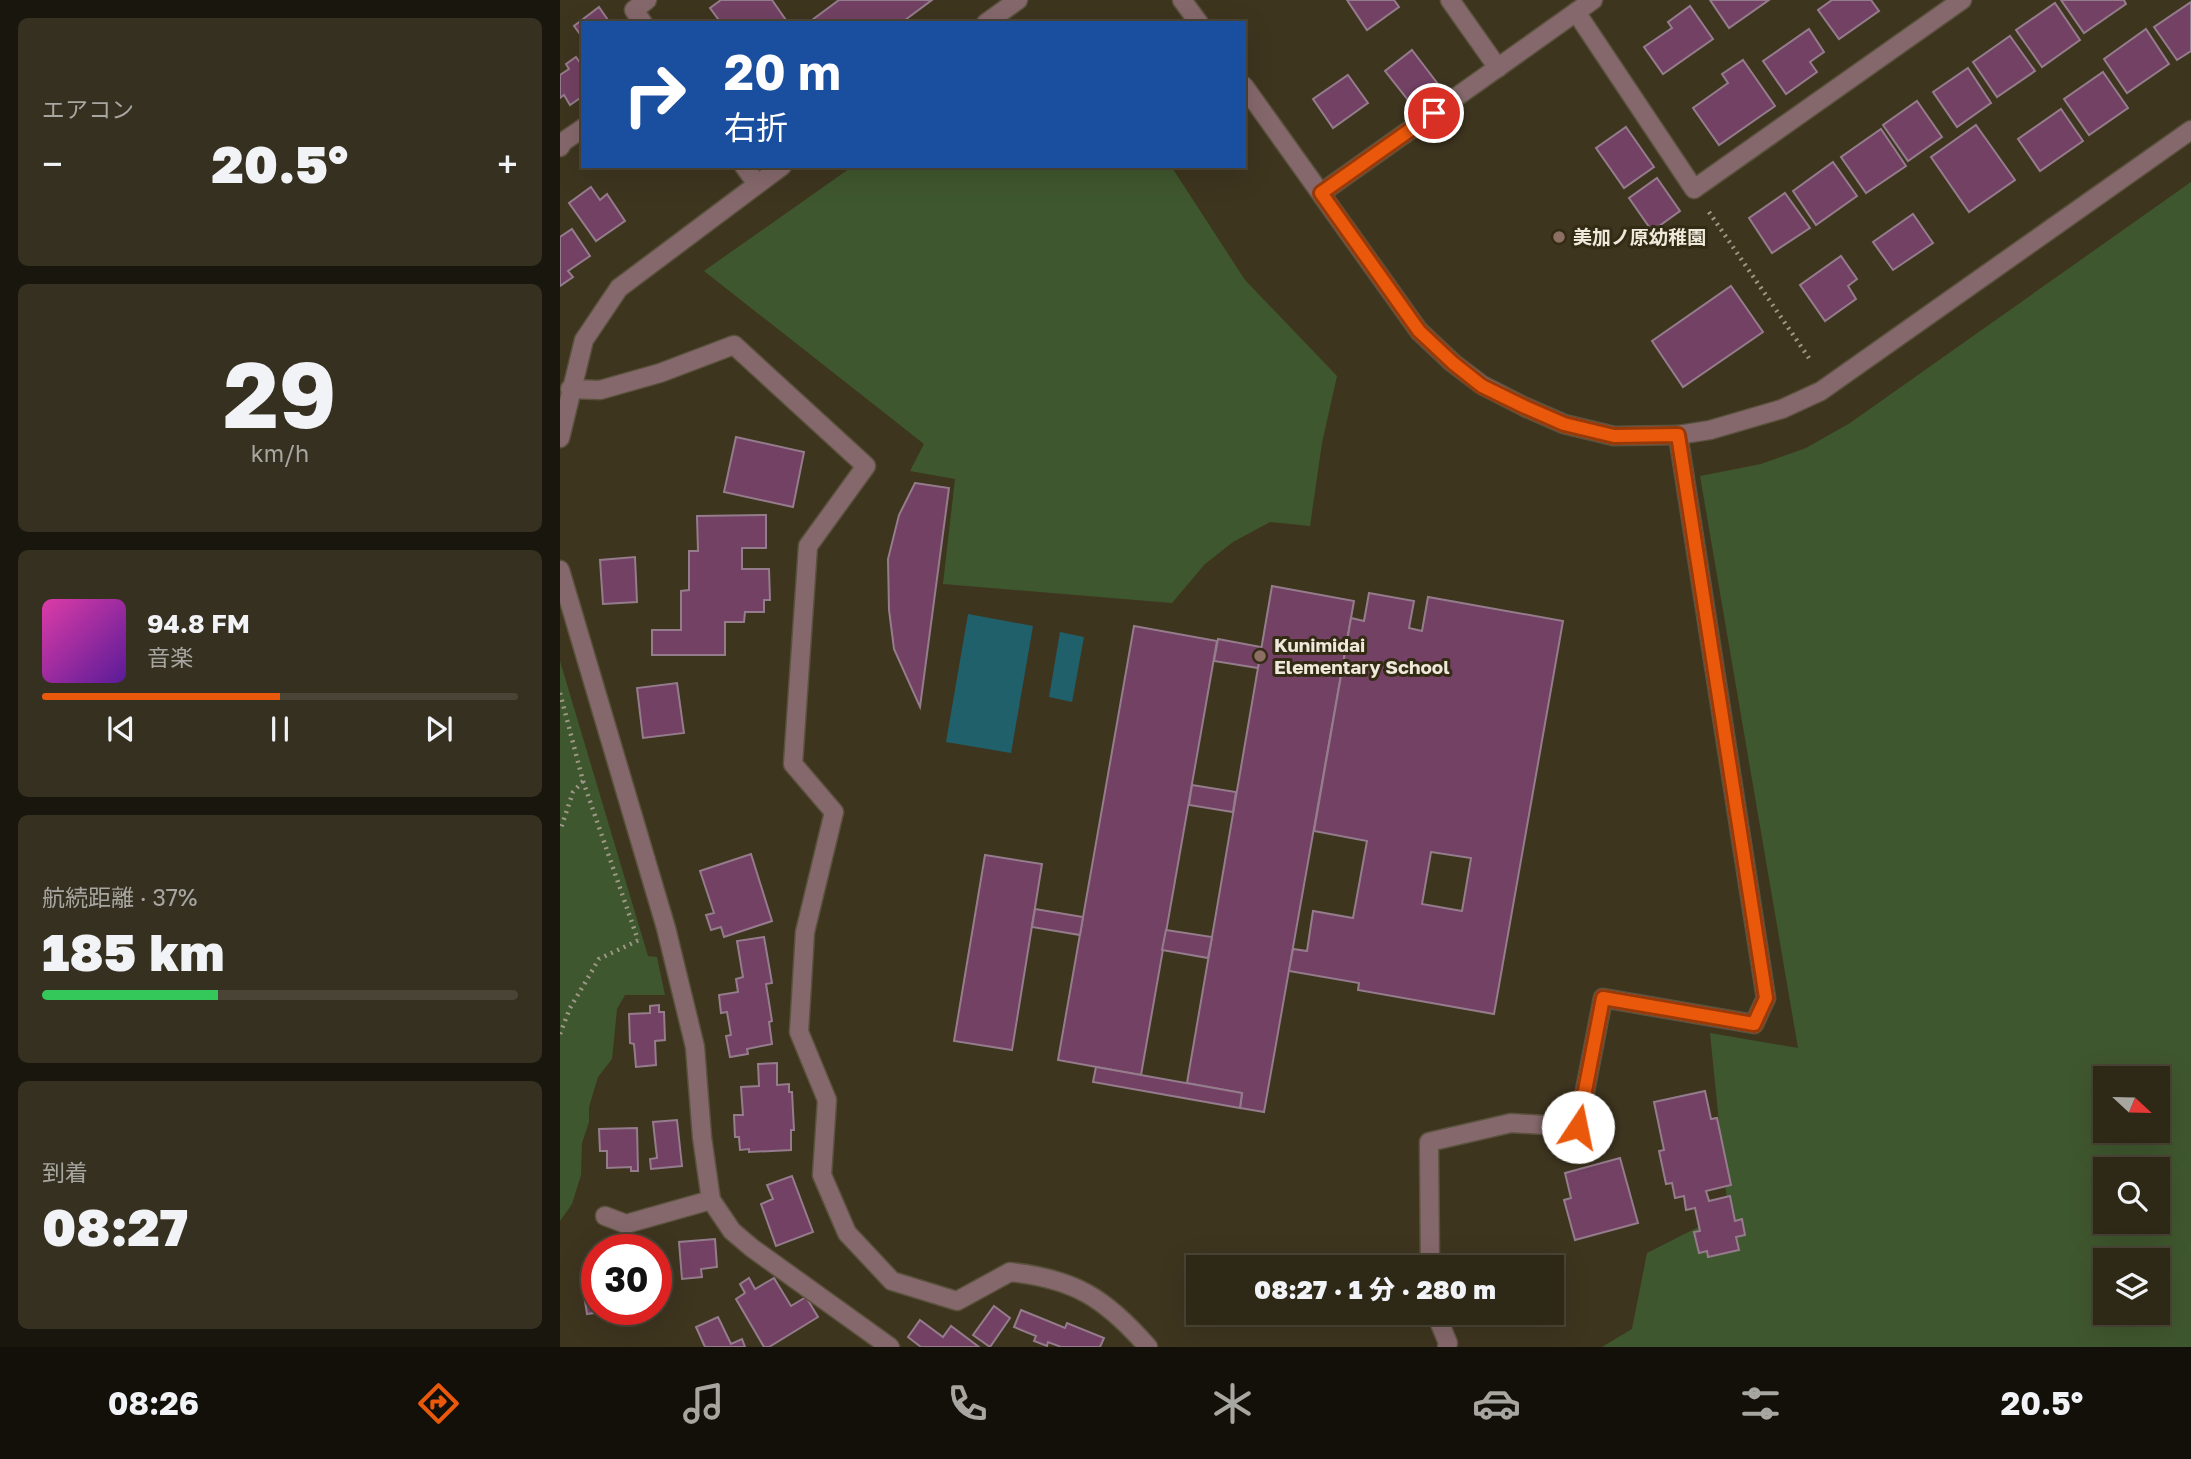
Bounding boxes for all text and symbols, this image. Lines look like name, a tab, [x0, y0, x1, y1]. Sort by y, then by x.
text: 20 m	[724, 42, 841, 101]
icon: right	[609, 49, 700, 140]
pin	[1404, 83, 1464, 143]
icon: arrive	[1415, 94, 1453, 132]
text: エアコン	[42, 95, 134, 123]
text: 右折	[724, 108, 788, 146]
text: 20.5°	[212, 132, 348, 194]
text: −	[42, 141, 63, 186]
text: +	[497, 141, 518, 186]
place label: 美加ノ原幼稚園	[1573, 225, 1706, 248]
marker: 美加ノ原幼稚園	[1551, 229, 1567, 245]
text: 29	[223, 339, 337, 448]
text: km/h	[251, 439, 309, 467]
text: 94.8 FM	[147, 608, 250, 639]
place label: Kunimidai Elementary School	[1274, 633, 1450, 678]
text: 音楽	[147, 643, 193, 671]
marker: Kunimidai Elementary School	[1252, 648, 1268, 664]
icon: previous	[102, 710, 140, 748]
icon: pause	[261, 710, 299, 748]
icon: next	[420, 710, 458, 748]
text: 航続距離 · 37%	[42, 883, 197, 911]
text: 185 km	[42, 920, 225, 982]
north arrow	[2093, 1066, 2170, 1143]
map controls	[2093, 1066, 2170, 1325]
position arrow	[1541, 1090, 1615, 1164]
button: search	[2093, 1157, 2170, 1234]
text: 到着	[42, 1158, 88, 1186]
text: 08:27	[42, 1195, 188, 1257]
speed limit sign: 30	[581, 1234, 672, 1325]
button: layers	[2093, 1248, 2170, 1325]
text: 08:27 · 1 分 · 280 m	[1254, 1274, 1496, 1305]
icon: directions	[414, 1379, 463, 1428]
icon: music	[679, 1379, 728, 1428]
icon: phone	[943, 1379, 992, 1428]
icon: climate	[1208, 1379, 1257, 1428]
icon: car	[1472, 1379, 1521, 1428]
icon: filters	[1736, 1379, 1785, 1428]
text: 08:26	[108, 1384, 199, 1422]
text: 20.5°	[2001, 1384, 2083, 1422]

